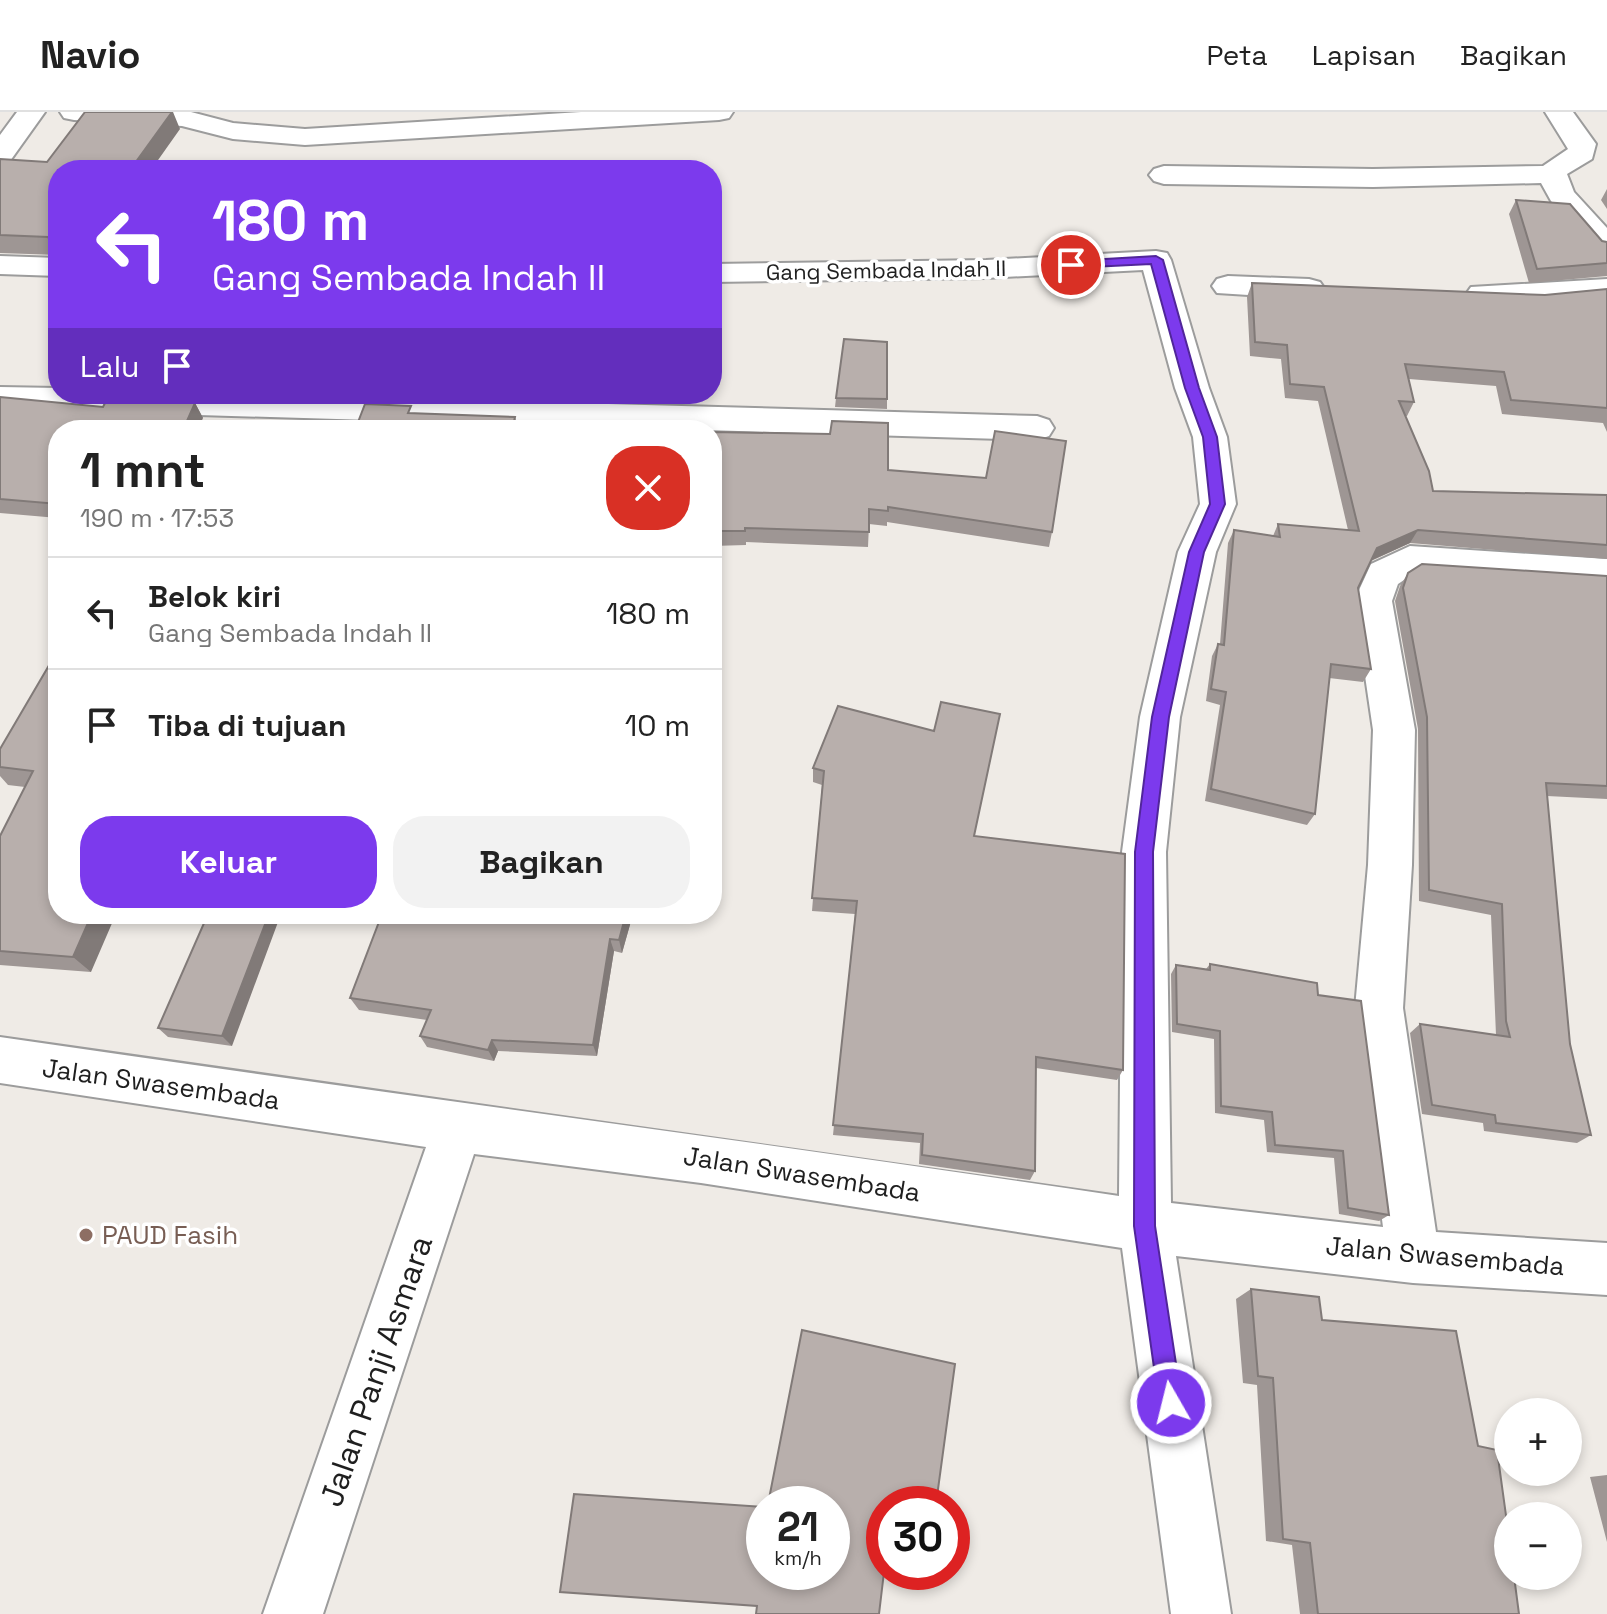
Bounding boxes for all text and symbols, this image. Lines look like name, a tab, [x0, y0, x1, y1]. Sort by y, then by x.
text: Navio	[40, 31, 141, 79]
text: Peta	[1206, 37, 1268, 73]
text: Lapisan	[1312, 37, 1416, 73]
text: Bagikan	[1460, 37, 1567, 73]
text: 180 m	[212, 185, 369, 256]
icon: left	[80, 192, 184, 296]
pin	[1037, 231, 1105, 299]
icon: arrive	[1049, 243, 1093, 287]
street label: Gang Sembada Indah II	[766, 254, 1006, 286]
text: Gang Sembada Indah II	[212, 255, 605, 301]
icon: arrive	[155, 344, 199, 388]
text: Lalu	[80, 347, 139, 386]
text: 1 mnt	[80, 440, 206, 501]
button: close	[606, 446, 690, 530]
text: 190 m · 17:53	[80, 501, 234, 535]
text: Belok kiri	[148, 577, 281, 616]
icon: left	[80, 591, 124, 635]
text: 180 m	[606, 594, 690, 633]
text: Gang Sembada Indah II	[148, 616, 432, 650]
icon: arrive	[80, 703, 124, 747]
text: Tiba di tujuan	[148, 706, 347, 745]
text: 10 m	[625, 706, 690, 745]
button: Keluar	[80, 816, 377, 908]
button: Bagikan	[393, 816, 690, 908]
street label: Jalan Swasembada	[40, 1050, 282, 1118]
street label: Jalan Swasembada	[681, 1138, 923, 1210]
place label: PAUD Fasih	[102, 1218, 238, 1252]
marker: PAUD Fasih	[77, 1226, 95, 1244]
street label: Jalan Swasembada	[1324, 1229, 1566, 1283]
street label: Jalan Panji Asmara	[311, 1230, 441, 1512]
position arrow	[1129, 1361, 1213, 1445]
map controls	[1494, 1398, 1582, 1590]
button: +	[1494, 1398, 1582, 1486]
speed limit sign: 30	[866, 1486, 970, 1590]
text: 21	[777, 1502, 819, 1553]
button: −	[1494, 1502, 1582, 1590]
text: km/h	[774, 1545, 822, 1571]

